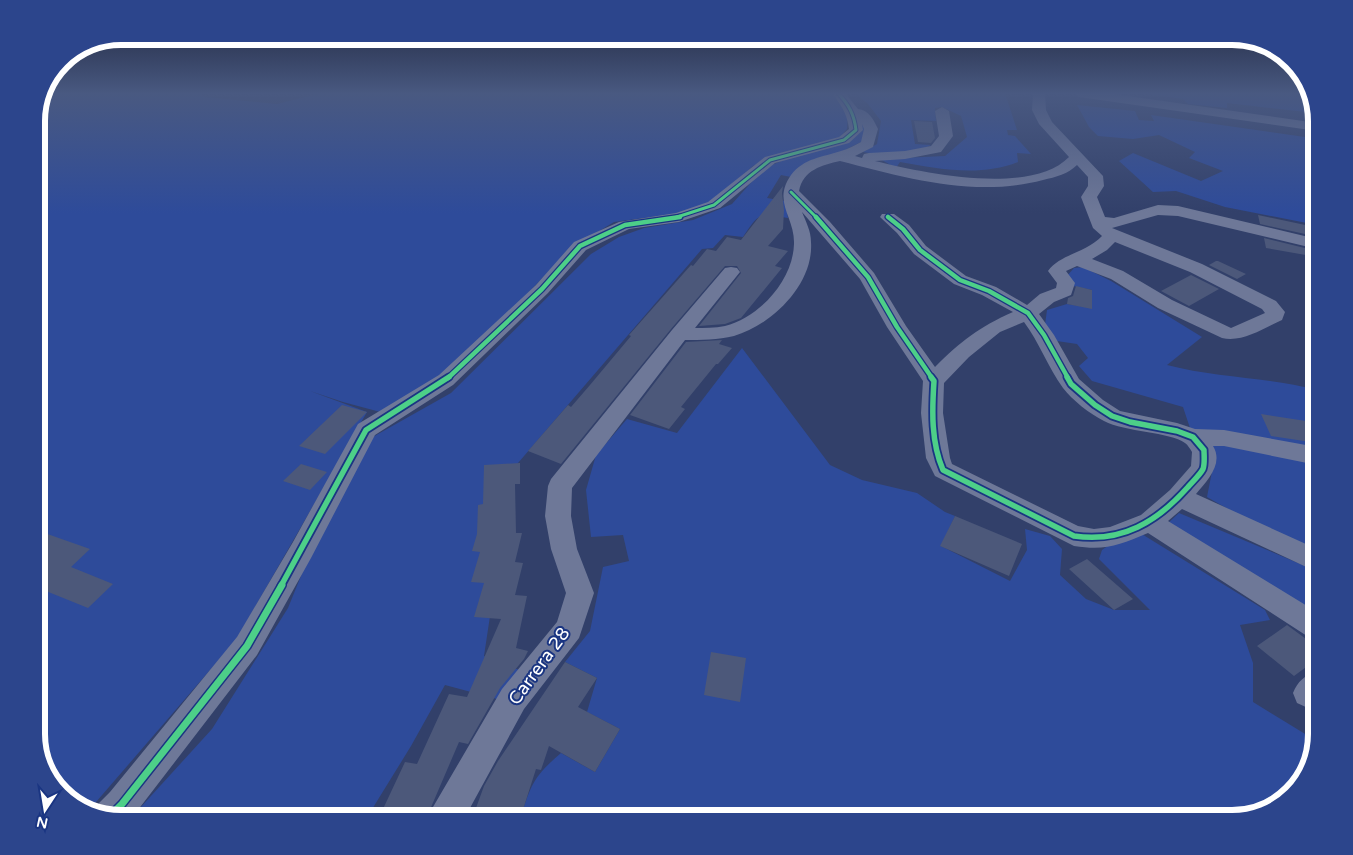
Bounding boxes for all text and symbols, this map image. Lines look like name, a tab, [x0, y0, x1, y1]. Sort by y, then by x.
street label: Carrera 28	[503, 623, 575, 709]
north arrow	[20, 785, 70, 835]
text: N	[35, 813, 50, 832]

